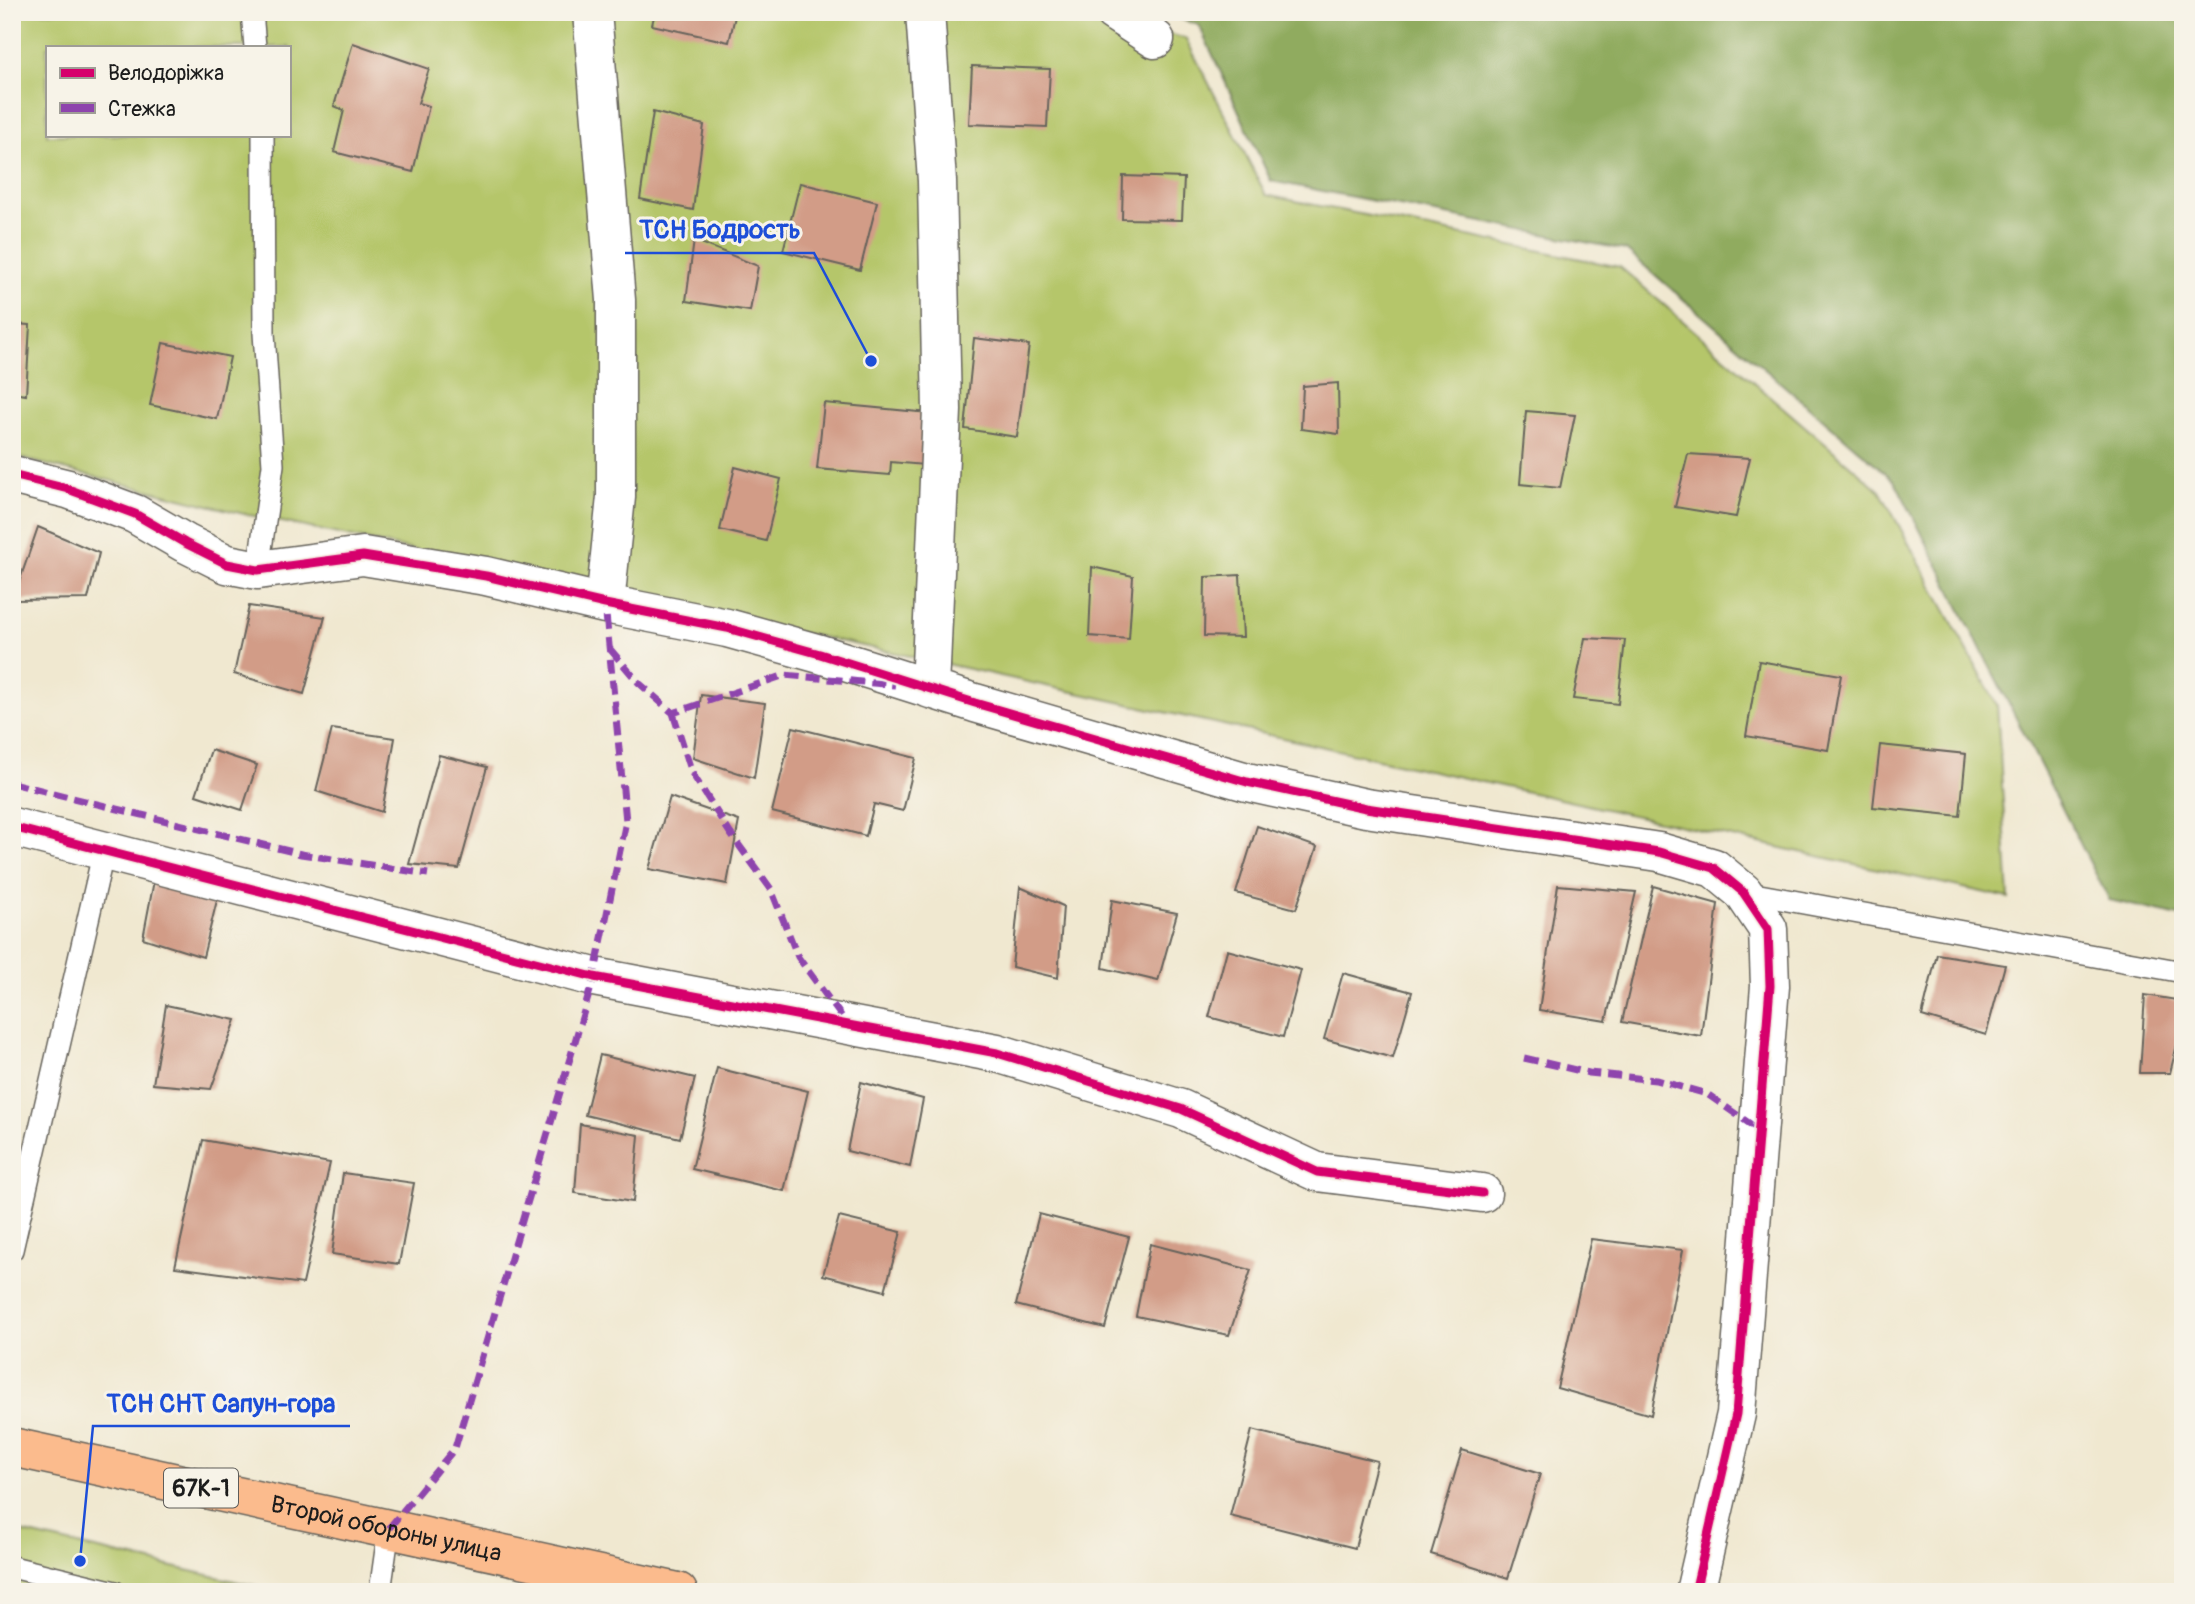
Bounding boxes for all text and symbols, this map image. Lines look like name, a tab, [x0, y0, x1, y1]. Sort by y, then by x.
legend	[46, 46, 290, 136]
text: Велодоріжка	[108, 60, 224, 87]
text: Стежка	[108, 96, 176, 123]
callout: ТСН Бодрость	[625, 206, 814, 253]
text: ТСН Бодрость	[638, 214, 801, 246]
callout: ТСН СНТ Сапун-гора	[93, 1379, 350, 1426]
text: ТСН СНТ Сапун-гора	[106, 1388, 335, 1420]
road number: 67К-1	[164, 1469, 238, 1508]
street label: Второй обороны улица	[268, 1489, 504, 1568]

